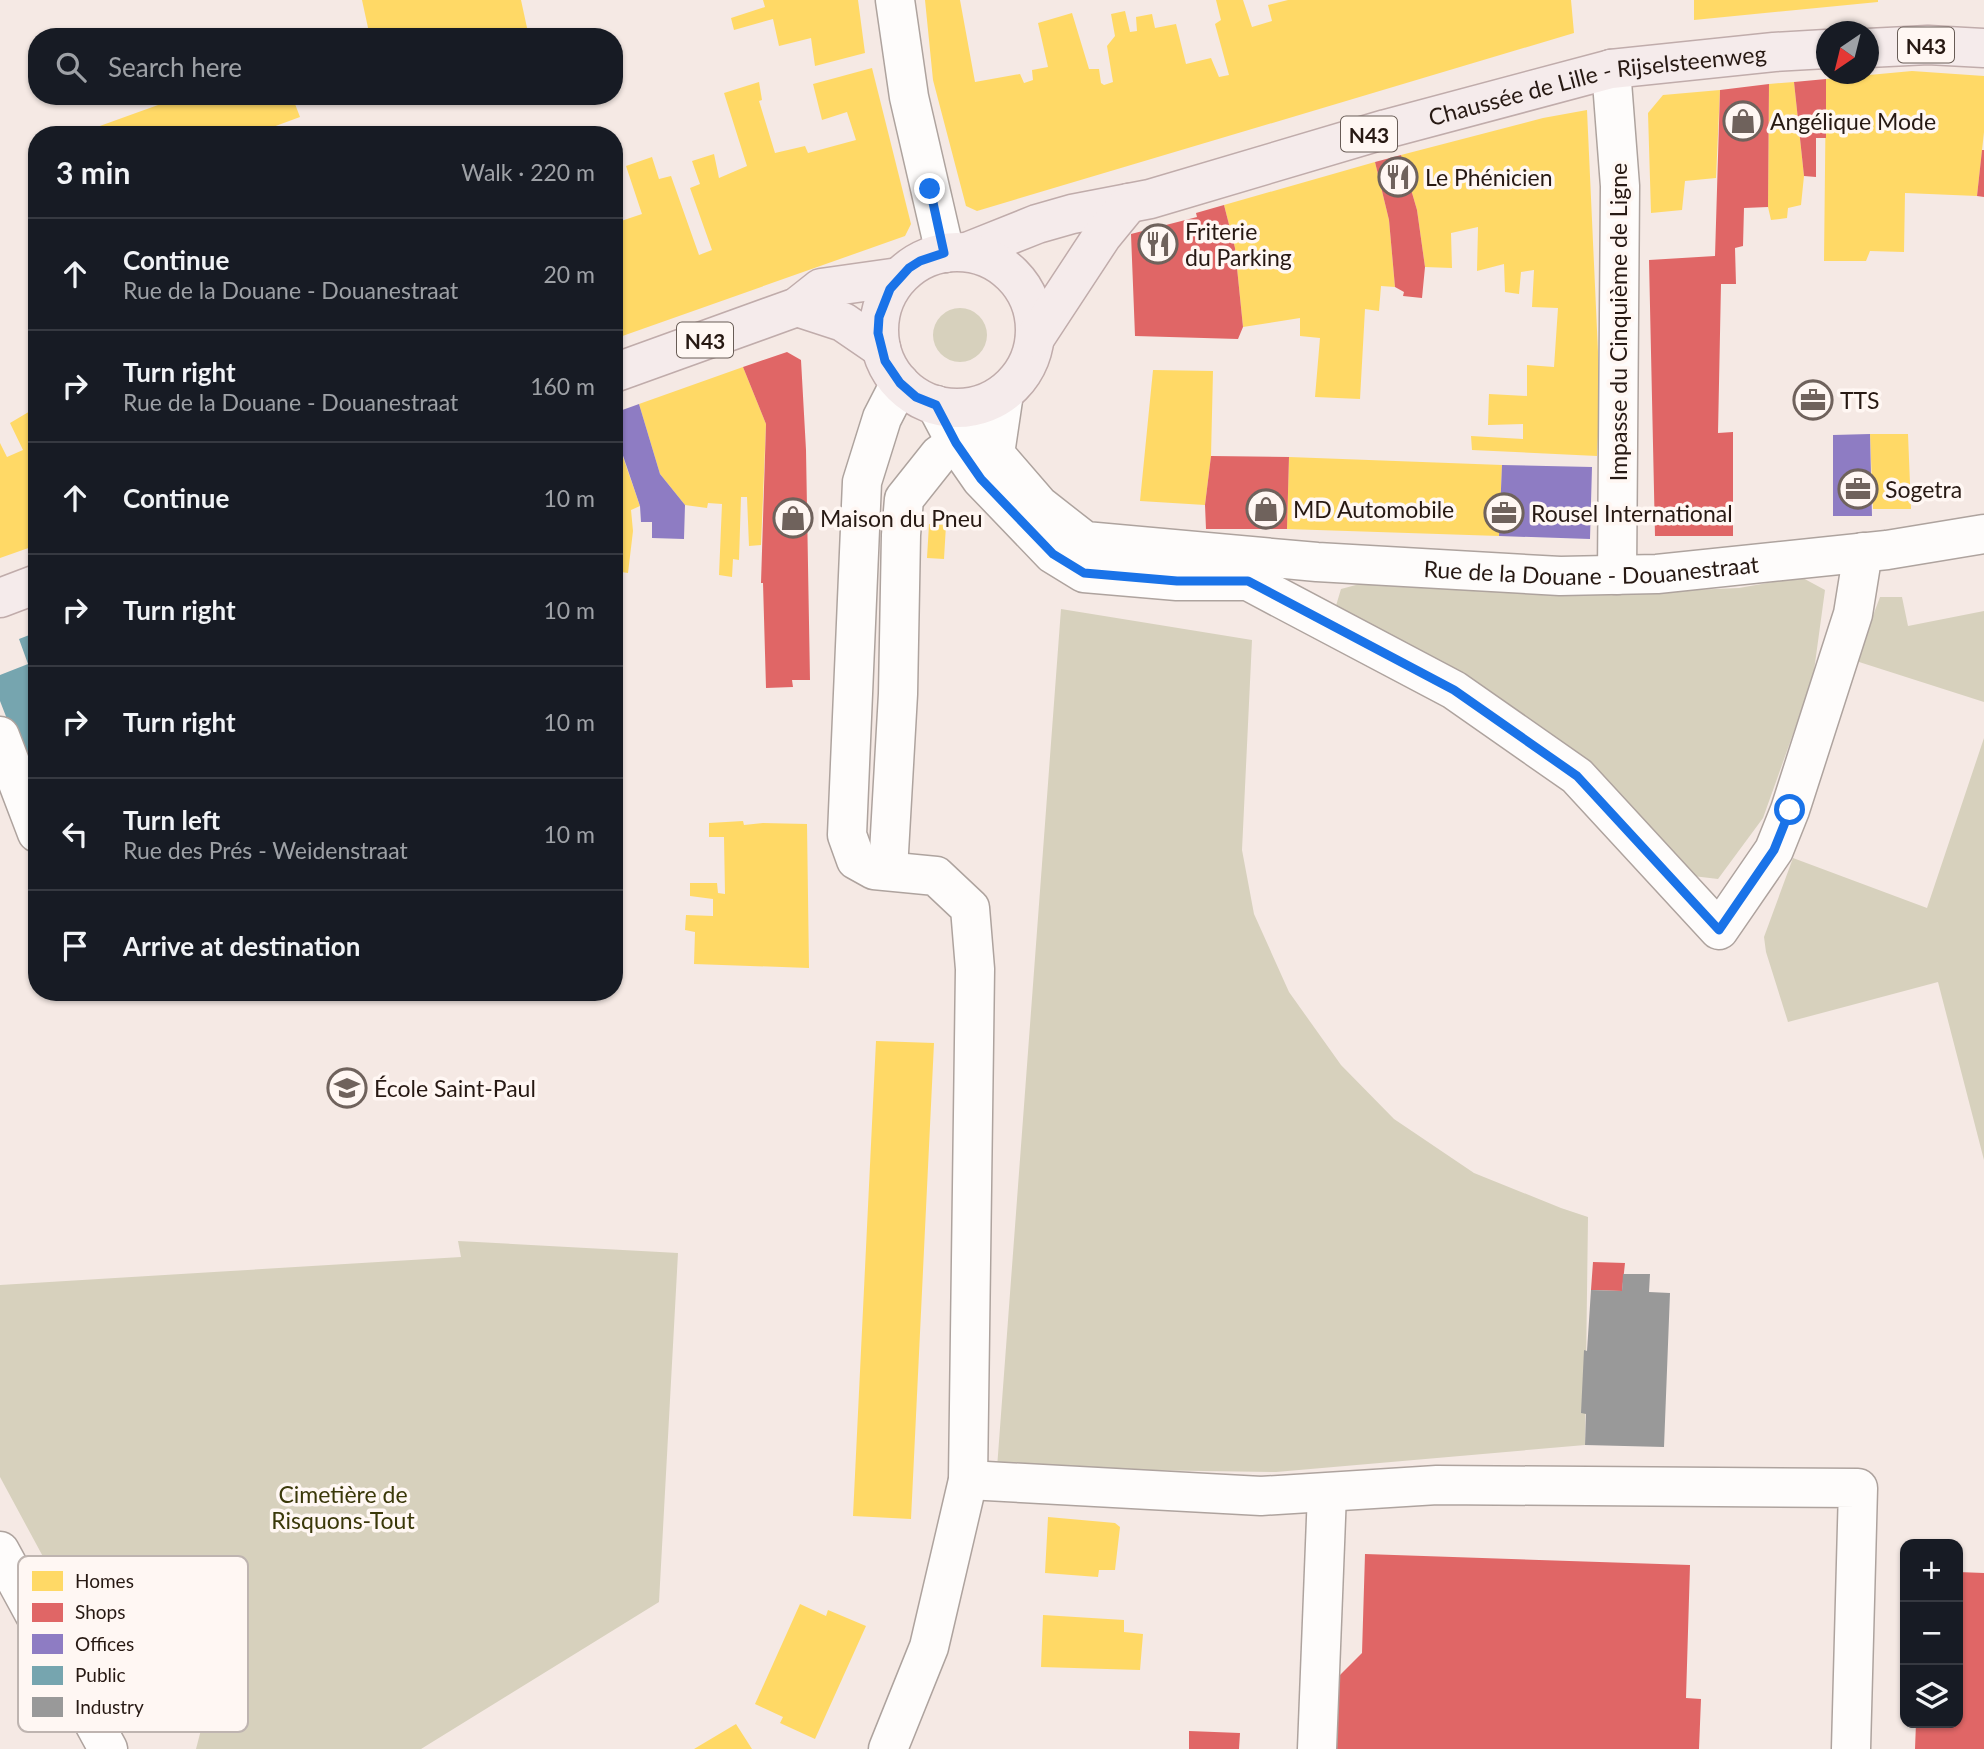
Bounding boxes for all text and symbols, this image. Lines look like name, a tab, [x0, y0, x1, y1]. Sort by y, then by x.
north arrow	[1816, 21, 1879, 84]
search box	[28, 28, 623, 105]
road number: N43	[1898, 28, 1954, 62]
street label: Chaussée de Lille - Rijselsteenweg	[1425, 39, 1768, 131]
icon: search	[52, 48, 90, 86]
text: Search here	[108, 51, 242, 83]
shop icon: Angélique Mode	[1722, 100, 1764, 142]
place label: Angélique Mode	[1770, 107, 1936, 135]
road number: N43	[1341, 116, 1397, 152]
text: 3 min	[56, 154, 130, 190]
restaurant icon: Le Phénicien	[1377, 156, 1419, 198]
text: Walk · 220 m	[461, 158, 595, 186]
place label: Le Phénicien	[1425, 163, 1553, 191]
street label: Impasse du Cinquième de Ligne	[1604, 163, 1632, 481]
route end	[914, 173, 945, 204]
place label: Friterie du Parking	[1185, 217, 1292, 271]
restaurant icon: Friterie du Parking	[1137, 223, 1179, 265]
text: Continue	[123, 244, 229, 276]
icon: ahead	[56, 255, 94, 293]
text: 20 m	[544, 260, 595, 288]
text: Rue de la Douane - Douanestraat	[123, 276, 458, 304]
road number: N43	[677, 322, 733, 358]
text: Turn right	[123, 356, 236, 388]
icon: right	[56, 367, 94, 405]
text: 160 m	[530, 372, 595, 400]
office icon: TTS	[1792, 379, 1834, 421]
place label: TTS	[1840, 386, 1880, 414]
text: Rue de la Douane - Douanestraat	[123, 388, 458, 416]
office icon: Sogetra	[1837, 468, 1879, 510]
place label: Sogetra	[1885, 475, 1962, 503]
icon: ahead	[56, 479, 94, 517]
text: Continue	[123, 482, 229, 514]
text: 10 m	[544, 484, 595, 512]
shop icon: MD Automobile	[1245, 488, 1287, 530]
office icon: Rousel International	[1483, 492, 1525, 534]
place label: MD Automobile	[1293, 495, 1454, 523]
shop icon: Maison du Pneu	[772, 497, 814, 539]
place label: Rousel International	[1531, 499, 1733, 527]
place label: Maison du Pneu	[820, 504, 983, 532]
street label: Rue de la Douane - Douanestraat	[1423, 549, 1761, 590]
icon: right	[56, 591, 94, 629]
text: Turn right	[123, 594, 236, 626]
text: 10 m	[544, 596, 595, 624]
icon: right	[56, 703, 94, 741]
text: Turn right	[123, 706, 236, 738]
text: 10 m	[544, 708, 595, 736]
route start	[1774, 794, 1805, 825]
text: Turn left	[123, 804, 220, 836]
icon: left	[56, 815, 94, 853]
text: 10 m	[544, 820, 595, 848]
text: Rue des Prés - Weidenstraat	[123, 836, 408, 864]
icon: arrive	[56, 927, 94, 965]
text: Arrive at destination	[123, 930, 360, 962]
school or university icon: École Saint-Paul	[326, 1067, 368, 1109]
place label: École Saint-Paul	[374, 1074, 536, 1102]
park label: Cimetière de Risquons-Tout	[271, 1480, 415, 1534]
map controls	[1900, 1539, 1963, 1728]
button: +	[1900, 1539, 1963, 1602]
legend	[18, 1556, 248, 1732]
text: Homes	[75, 1569, 134, 1592]
text: Shops	[75, 1600, 125, 1623]
button: −	[1900, 1602, 1963, 1665]
text: Offices	[75, 1632, 134, 1655]
text: Public	[75, 1663, 126, 1686]
button: layers	[1900, 1665, 1963, 1728]
text: Industry	[75, 1695, 144, 1718]

